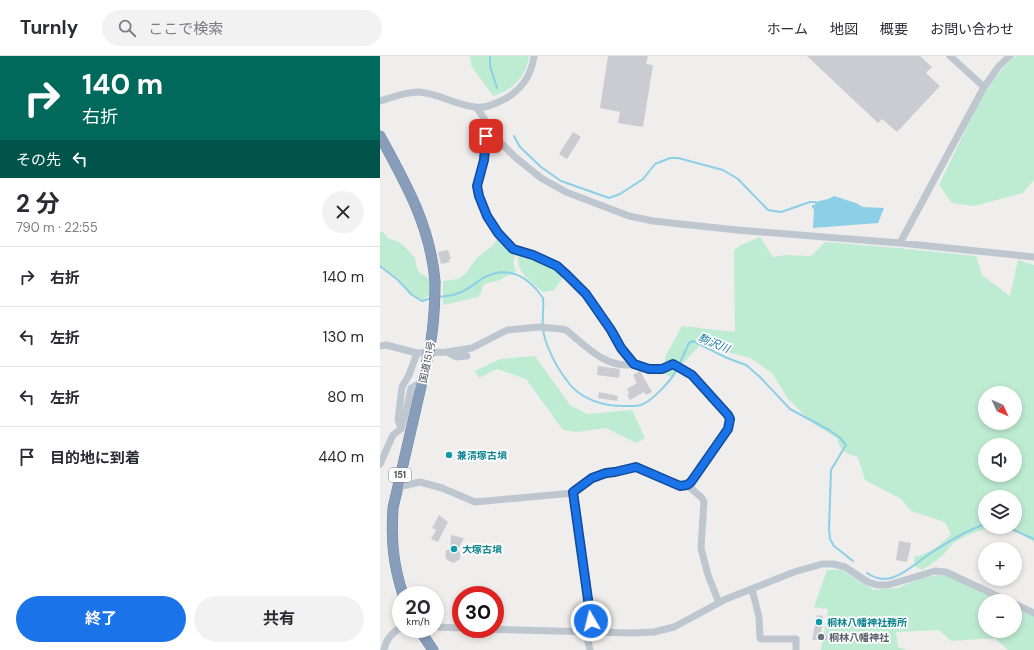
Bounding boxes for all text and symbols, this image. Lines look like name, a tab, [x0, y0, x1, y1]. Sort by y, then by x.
search box	[102, 10, 382, 46]
text: Turnly	[20, 15, 78, 40]
icon: search	[116, 17, 138, 39]
text: ここで検索	[148, 19, 223, 39]
text: ホーム	[766, 20, 808, 38]
text: 地図	[830, 20, 858, 38]
text: 概要	[880, 20, 908, 38]
text: お問い合わせ	[930, 20, 1014, 38]
text: 140 m	[82, 66, 163, 103]
icon: right	[16, 72, 68, 124]
text: 右折	[82, 105, 118, 129]
pin	[469, 119, 503, 153]
icon: arrive	[475, 125, 497, 147]
icon: left	[69, 148, 91, 170]
text: その先	[16, 150, 61, 170]
text: 2 分	[16, 188, 60, 219]
button: close	[322, 191, 364, 233]
text: 790 m · 22:55	[16, 219, 98, 236]
icon: right	[16, 266, 38, 288]
text: 140 m	[323, 267, 364, 287]
text: 右折	[50, 268, 80, 288]
icon: left	[16, 326, 38, 348]
text: 130 m	[323, 327, 364, 347]
text: 左折	[50, 328, 80, 348]
water label: 駒沢川	[696, 330, 733, 356]
street label: 国道151号	[416, 340, 438, 384]
icon: left	[16, 386, 38, 408]
north arrow	[978, 386, 1022, 430]
map controls	[978, 386, 1022, 638]
text: 80 m	[327, 387, 364, 407]
text: 左折	[50, 388, 80, 408]
button: sound	[978, 438, 1022, 482]
icon: arrive	[16, 446, 38, 468]
text: 440 m	[318, 447, 364, 467]
text: 目的地に到着	[50, 448, 140, 468]
place label: 兼清塚古墳	[457, 449, 508, 462]
marker: 兼清塚古墳	[444, 450, 454, 460]
road number: 151	[389, 468, 411, 482]
button: layers	[978, 490, 1022, 534]
button: +	[978, 542, 1022, 586]
place label: 大塚古墳	[462, 543, 503, 556]
marker: 大塚古墳	[449, 544, 459, 554]
speed limit sign: 30	[452, 586, 504, 638]
text: 20	[405, 594, 431, 620]
button: −	[978, 594, 1022, 638]
button: 終了	[16, 596, 186, 642]
button: 共有	[194, 596, 364, 642]
position arrow	[570, 600, 612, 642]
text: km/h	[406, 615, 430, 628]
place label: 桐林八幡神社務所	[827, 616, 907, 629]
marker: 桐林八幡神社務所	[814, 617, 824, 627]
place label: 桐林八幡神社	[829, 631, 890, 644]
marker: 桐林八幡神社	[816, 632, 826, 642]

